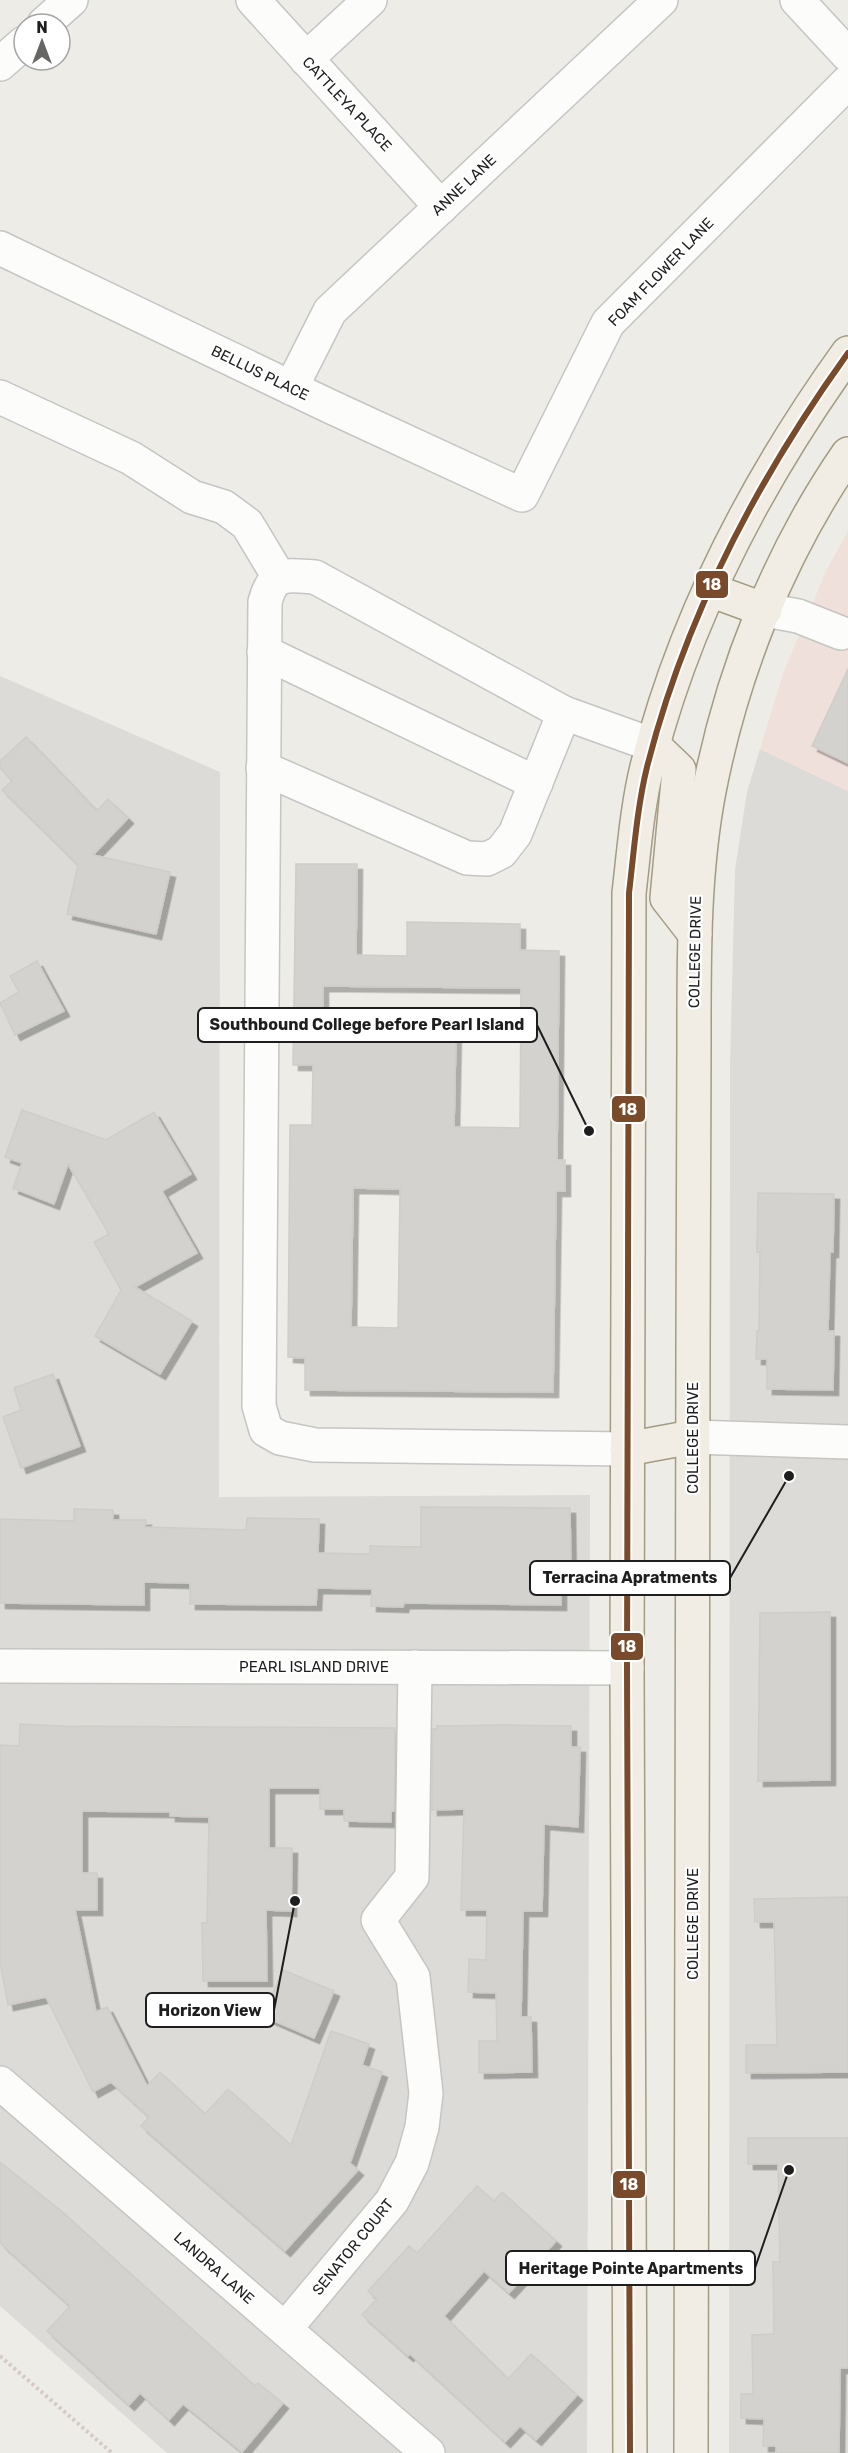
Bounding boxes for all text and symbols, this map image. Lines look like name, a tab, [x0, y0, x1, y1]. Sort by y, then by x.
north arrow	[12, 12, 72, 72]
text: N	[36, 18, 48, 37]
street label: CATTLEYA PLACE	[299, 53, 395, 155]
street label: ANNE LANE	[428, 151, 500, 219]
street label: FOAM FLOWER LANE	[605, 214, 717, 330]
street label: BELLUS PLACE	[208, 342, 312, 404]
line badge: 18	[695, 570, 729, 599]
text: 18	[703, 575, 722, 594]
street label: COLLEGE DRIVE	[685, 896, 705, 1008]
callout: Southbound College before Pearl Island	[198, 1008, 537, 1042]
text: Southbound College before Pearl Island	[210, 1015, 524, 1034]
line badge: 18	[611, 1095, 646, 1123]
text: 18	[619, 1100, 638, 1119]
street label: COLLEGE DRIVE	[684, 1382, 702, 1494]
callout: Terracina Apratments	[530, 1561, 730, 1595]
text: Terracina Apratments	[543, 1568, 718, 1587]
line badge: 18	[610, 1632, 644, 1661]
text: 18	[618, 1637, 637, 1656]
street label: PEARL ISLAND DRIVE	[239, 1658, 389, 1676]
street label: COLLEGE DRIVE	[684, 1868, 702, 1980]
callout: Horizon View	[146, 1993, 274, 2027]
text: Horizon View	[158, 2001, 262, 2020]
line badge: 18	[612, 2170, 646, 2199]
text: 18	[620, 2175, 639, 2194]
street label: SENATOR COURT	[309, 2195, 398, 2299]
street label: LANDRA LANE	[170, 2228, 258, 2308]
callout: Heritage Pointe Apartments	[506, 2251, 755, 2285]
text: Heritage Pointe Apartments	[519, 2259, 744, 2278]

